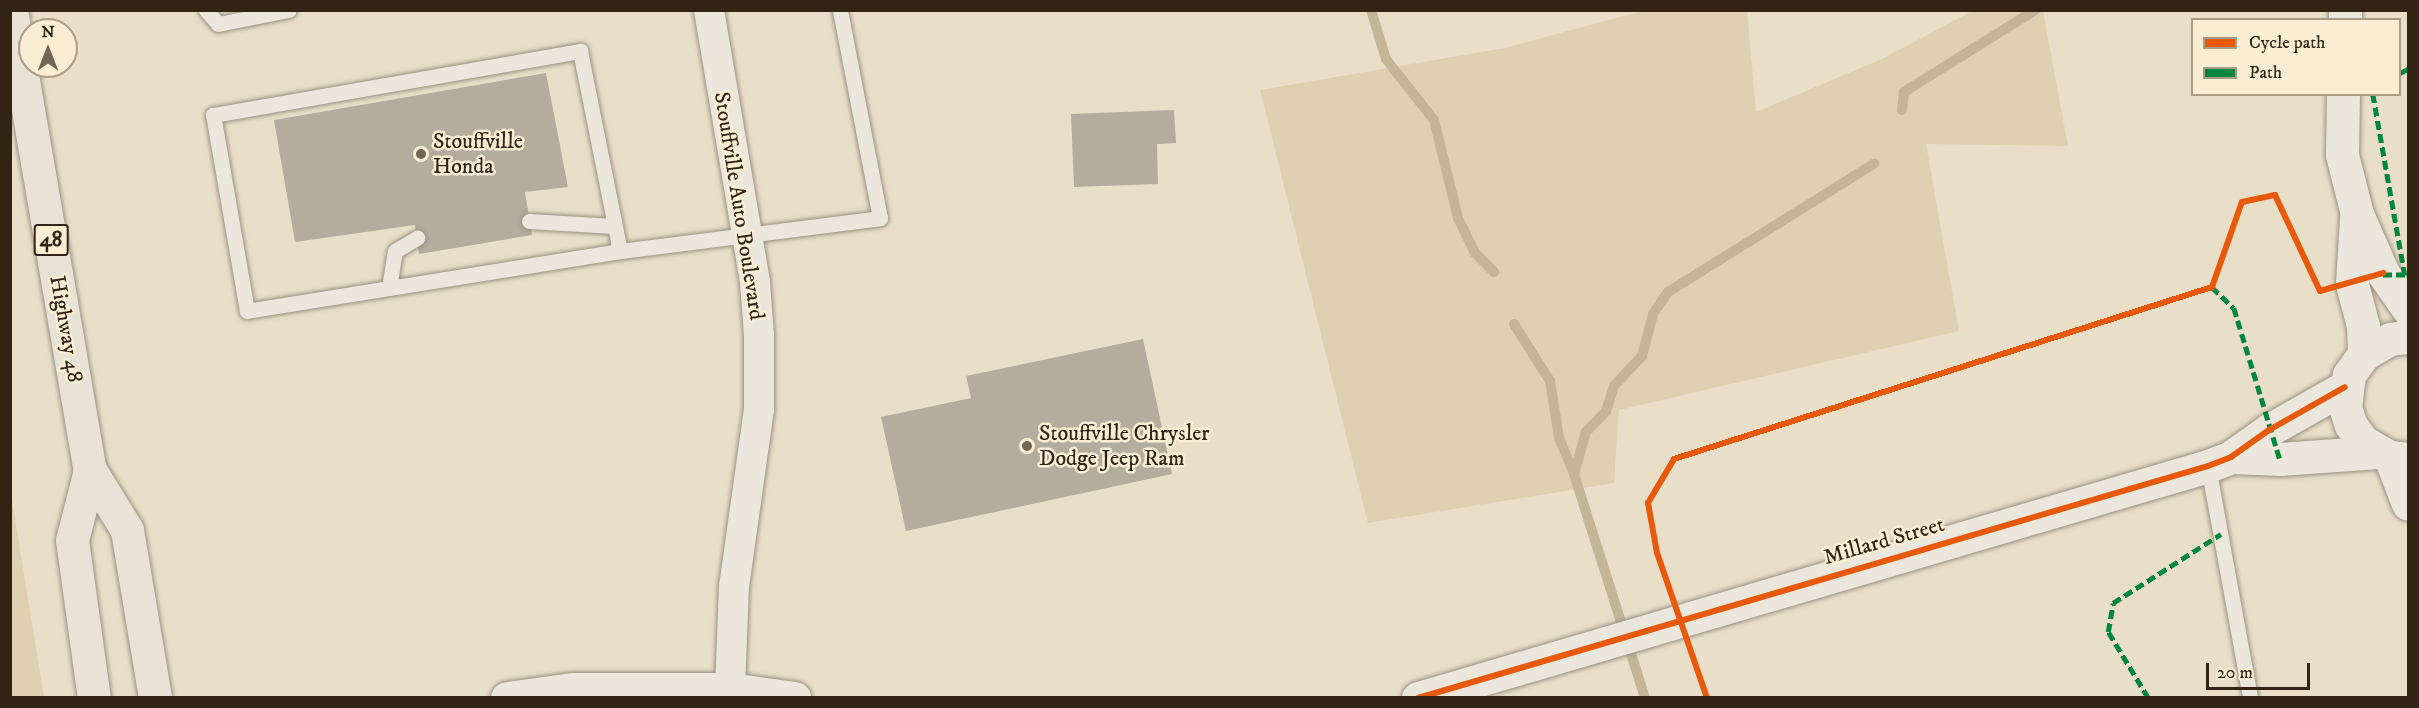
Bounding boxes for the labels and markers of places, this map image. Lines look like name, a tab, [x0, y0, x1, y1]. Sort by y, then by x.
place label: Stouffville Honda	[433, 128, 523, 180]
marker: Stouffville Honda	[414, 147, 428, 161]
place label: Stouffville Chrysler Dodge Jeep Ram	[1039, 420, 1209, 472]
marker: Stouffville Chrysler Dodge Jeep Ram	[1020, 439, 1034, 453]

